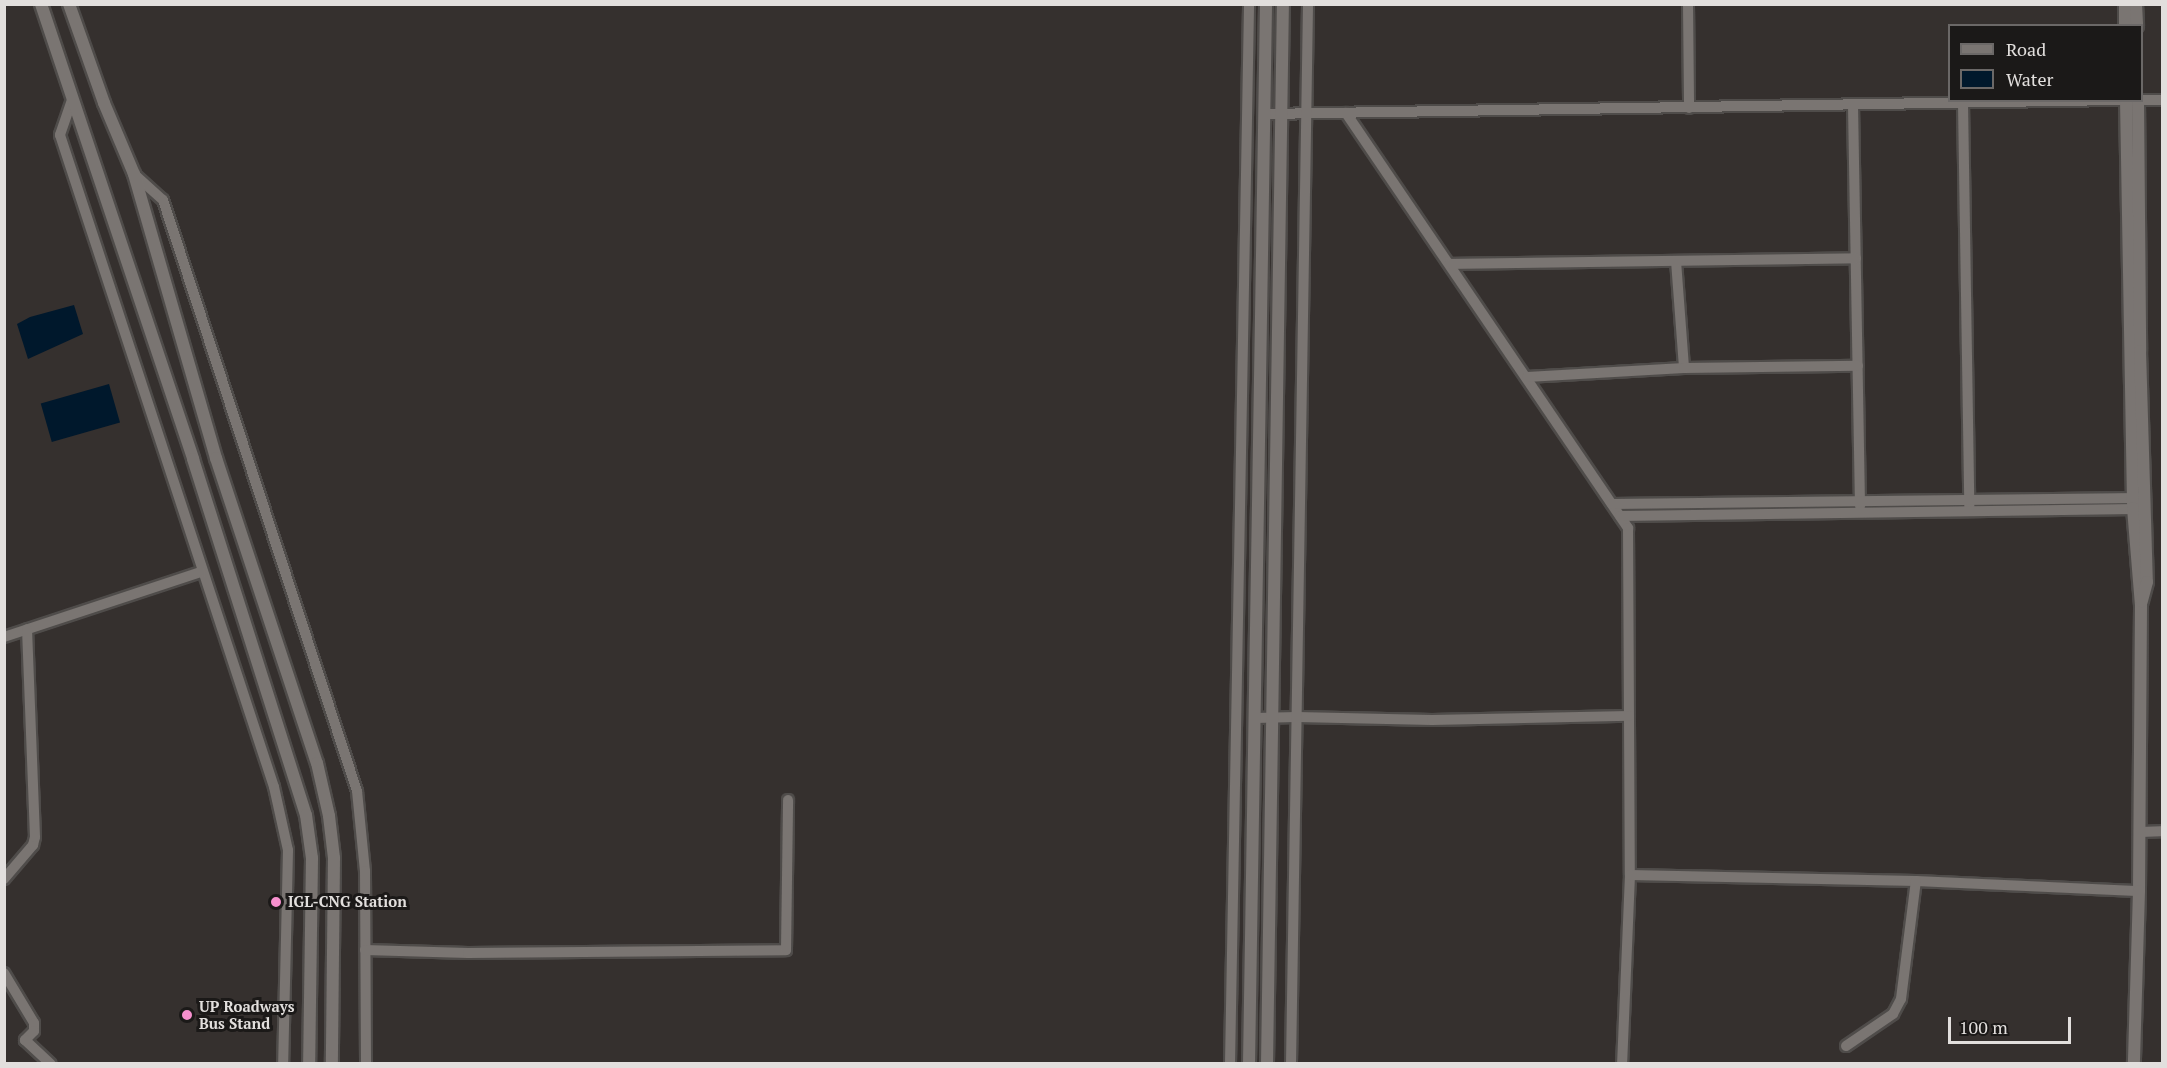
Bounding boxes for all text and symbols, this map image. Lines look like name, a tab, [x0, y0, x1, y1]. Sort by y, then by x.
legend	[1948, 24, 2143, 102]
text: Road	[2006, 37, 2046, 61]
text: Water	[2006, 67, 2053, 91]
place label: IGL-CNG Station	[288, 893, 407, 911]
marker: IGL-CNG Station	[269, 895, 283, 909]
place label: UP Roadways Bus Stand	[199, 997, 295, 1032]
scale bar	[1951, 1005, 2074, 1043]
marker: UP Roadways Bus Stand	[180, 1008, 194, 1022]
text: 100 m	[1959, 1015, 2008, 1039]

